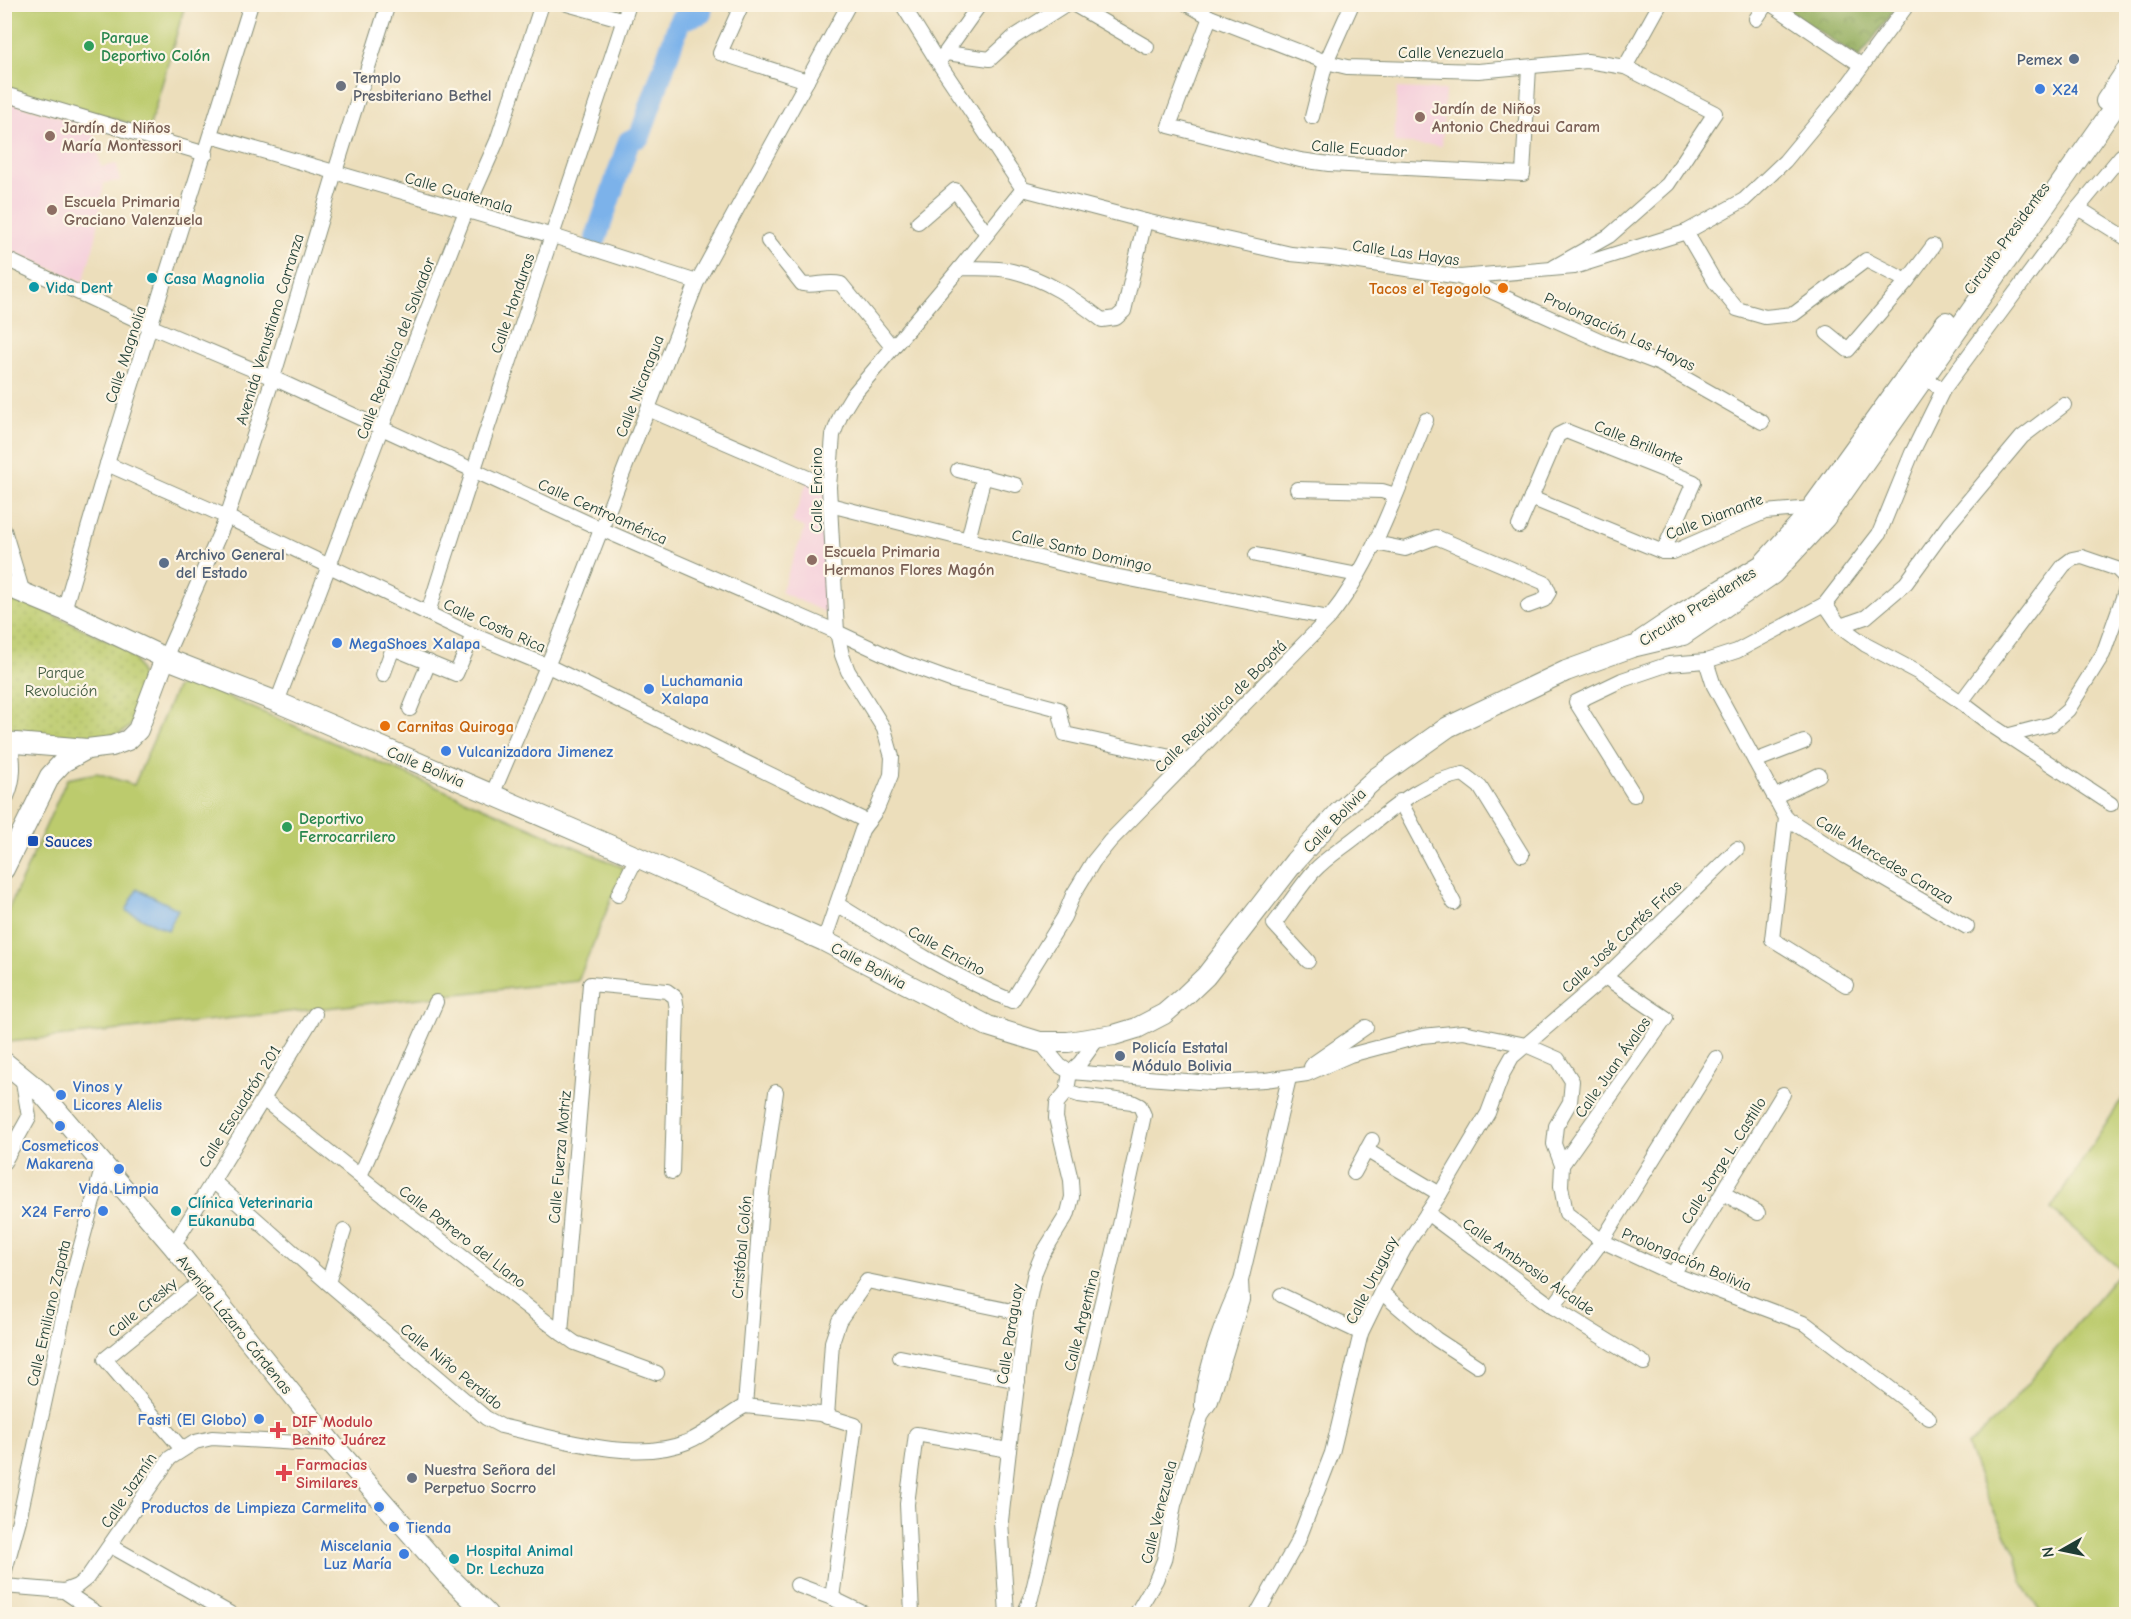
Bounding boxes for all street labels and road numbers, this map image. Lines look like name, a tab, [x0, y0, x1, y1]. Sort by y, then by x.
street label: Calle Venezuela	[1398, 44, 1504, 62]
street label: Calle Ecuador	[1311, 137, 1408, 161]
street label: Calle Guatemala	[403, 169, 515, 217]
street label: Circuito Presidentes	[1960, 179, 2054, 298]
street label: Avenida Venustiano Carranza	[232, 231, 308, 427]
street label: Calle Las Hayas	[1351, 237, 1461, 269]
street label: Calle Honduras	[487, 250, 539, 356]
street label: Calle República del Salvador	[353, 254, 439, 442]
street label: Prolongación Las Hayas	[1541, 289, 1698, 375]
street label: Calle Magnolia	[102, 303, 150, 405]
street label: Calle Nicaragua	[612, 333, 668, 440]
street label: Calle Brillante	[1591, 417, 1686, 469]
street label: Calle Encino	[808, 447, 826, 533]
street label: Calle Centroamérica	[535, 475, 670, 549]
street label: Calle Diamante	[1663, 490, 1766, 544]
street label: Calle Santo Domingo	[1010, 526, 1154, 576]
street label: Circuito Presidentes	[1636, 563, 1759, 650]
street label: Calle Costa Rica	[441, 595, 549, 657]
street label: Calle República de Bogotá	[1151, 637, 1290, 776]
street label: Calle Bolivia	[384, 743, 467, 791]
street label: Calle Bolivia	[1300, 785, 1370, 857]
street label: Calle Mercedes Caraza	[1812, 812, 1956, 908]
street label: Calle José Cortés Frías	[1558, 876, 1685, 997]
street label: Calle Encino	[905, 922, 988, 979]
street label: Calle Bolivia	[828, 939, 909, 993]
street label: Calle Juan Ávalos	[1571, 1013, 1654, 1121]
street label: Calle Escuadrón 201	[195, 1042, 285, 1171]
street label: Calle Fuerza Motriz	[545, 1090, 575, 1224]
street label: Calle Jorge L. Castillo	[1677, 1094, 1770, 1227]
street label: Calle Potrero del Llano	[395, 1182, 529, 1292]
street label: Cristóbal Colón	[729, 1195, 755, 1300]
street label: Calle Ambrosio Alcalde	[1459, 1214, 1598, 1319]
street label: Prolongación Bolivia	[1619, 1224, 1754, 1295]
street label: Calle Uruguay	[1342, 1233, 1402, 1327]
street label: Calle Emiliano Zapata	[23, 1238, 75, 1388]
street label: Avenida Lázaro Cárdenas	[173, 1252, 296, 1398]
street label: Calle Argentina	[1061, 1267, 1103, 1373]
street label: Calle Cresky	[104, 1274, 182, 1341]
street label: Calle Paraguay	[993, 1282, 1027, 1386]
street label: Calle Niño Perdido	[397, 1320, 506, 1414]
street label: Calle Jazmín	[97, 1450, 161, 1532]
street label: Calle Venezuela	[1137, 1459, 1181, 1566]

